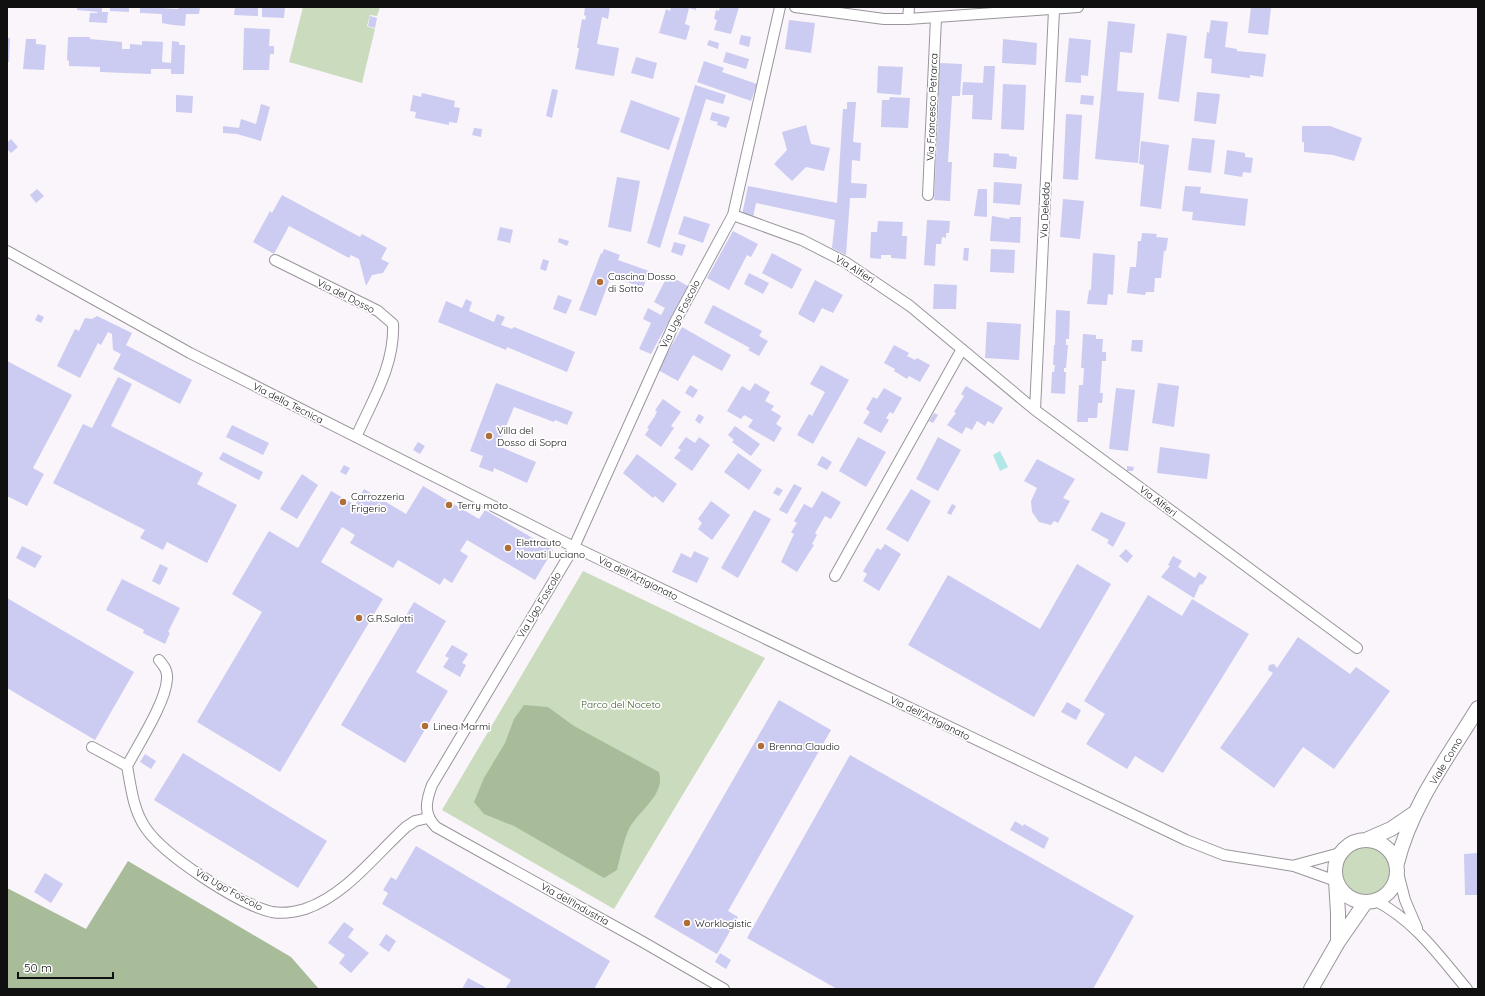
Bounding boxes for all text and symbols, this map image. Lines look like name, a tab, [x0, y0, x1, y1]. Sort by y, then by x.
street label: Via Francesco Petrarca	[924, 53, 940, 161]
street label: Via Deledda	[1037, 181, 1053, 239]
street label: Via Alfieri	[833, 252, 877, 286]
place label: Cascina Dosso di Sotto	[608, 270, 676, 295]
street label: Via del Dosso	[315, 276, 377, 316]
marker: Cascina Dosso di Sotto	[595, 277, 605, 287]
street label: Via Ugo Foscolo	[657, 278, 703, 350]
street label: Via della Tecnica	[251, 380, 325, 426]
place label: Villa del Dosso di Sopra	[497, 424, 567, 449]
marker: Villa del Dosso di Sopra	[484, 431, 494, 441]
street label: Via Alfieri	[1137, 483, 1179, 519]
place label: Carrozzeria Frigerio	[351, 490, 404, 515]
marker: Carrozzeria Frigerio	[338, 497, 348, 507]
place label: Terry moto	[457, 499, 508, 512]
marker: Terry moto	[444, 500, 454, 510]
place label: Elettrauto Novati Luciano	[516, 536, 585, 561]
marker: Elettrauto Novati Luciano	[503, 543, 513, 553]
street label: Via dell'Artigianato	[596, 553, 680, 603]
street label: Via Ugo Foscolo	[514, 569, 564, 641]
place label: G.R.Salotti	[367, 612, 413, 625]
marker: G.R.Salotti	[354, 613, 364, 623]
street label: Via dell'Artigianato	[888, 693, 972, 743]
park label: Parco del Noceto	[581, 698, 661, 711]
place label: Linea Marmi	[433, 720, 490, 733]
marker: Linea Marmi	[420, 721, 430, 731]
street label: Viale Como	[1427, 735, 1465, 787]
place label: Brenna Claudio	[769, 740, 840, 753]
marker: Brenna Claudio	[756, 741, 766, 751]
street label: Via Ugo Foscolo	[193, 866, 265, 914]
street label: Via dell'Industria	[539, 880, 611, 928]
place label: Worklogistic	[695, 917, 752, 930]
marker: Worklogistic	[682, 918, 692, 928]
scale bar	[18, 954, 113, 980]
text: 50 m	[24, 960, 52, 975]

